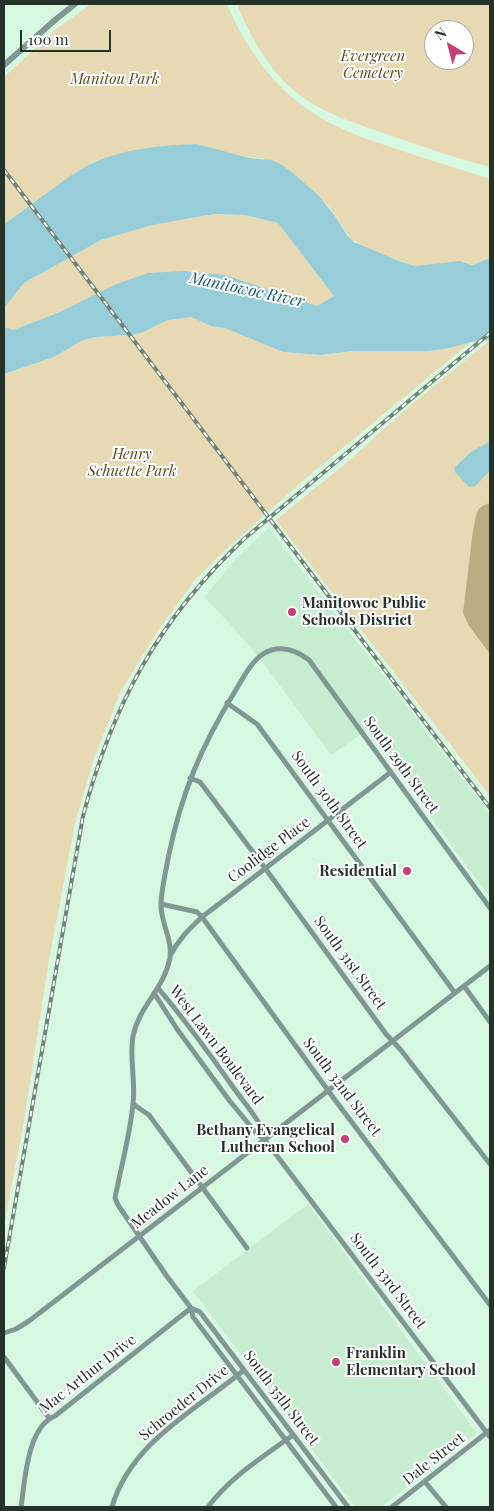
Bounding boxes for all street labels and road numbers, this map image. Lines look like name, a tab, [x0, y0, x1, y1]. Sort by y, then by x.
street label: South 29th Street	[360, 713, 442, 817]
street label: South 30th Street	[287, 747, 371, 853]
street label: Coolidge Place	[224, 813, 314, 887]
street label: South 31st Street	[310, 913, 390, 1013]
street label: West Lawn Boulevard	[165, 982, 267, 1108]
street label: South 32nd Street	[299, 1034, 385, 1140]
street label: Meadow Lane	[128, 1161, 212, 1233]
street label: South 33rd Street	[346, 1229, 430, 1333]
street label: Mac Arthur Drive	[36, 1331, 140, 1417]
street label: South 35th Street	[239, 1347, 323, 1449]
street label: Schroeder Drive	[136, 1361, 232, 1445]
street label: Dale Street	[399, 1429, 469, 1489]

